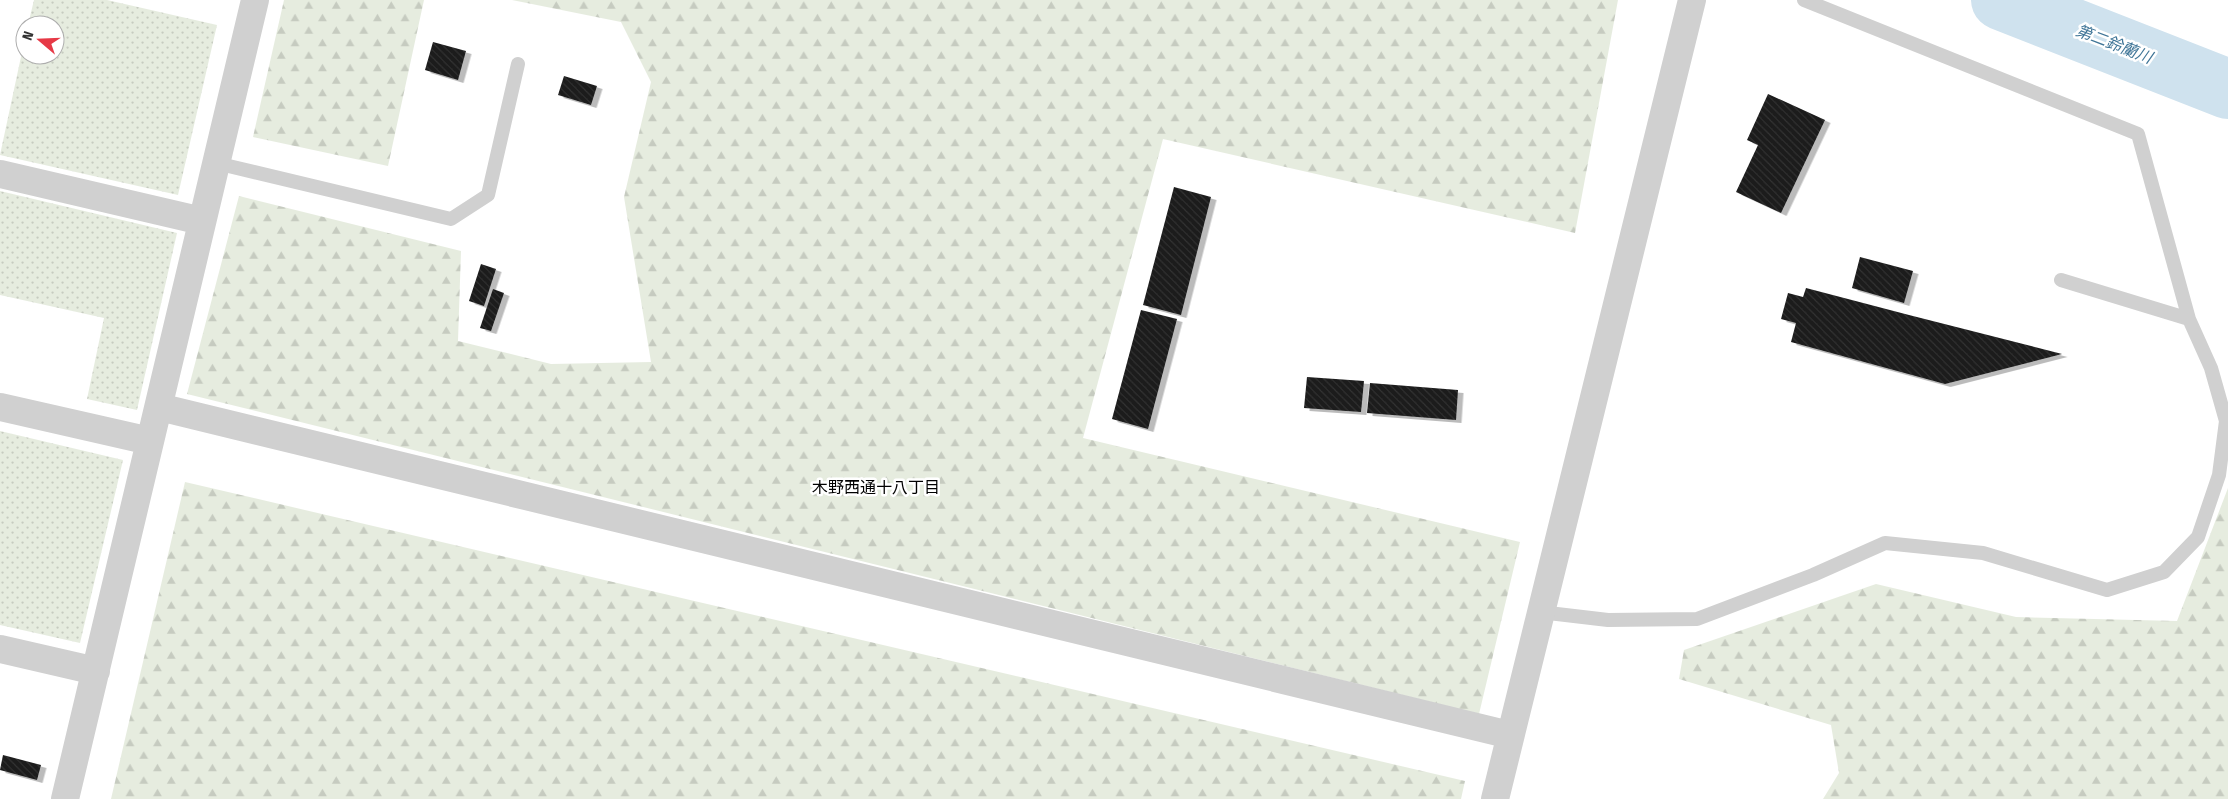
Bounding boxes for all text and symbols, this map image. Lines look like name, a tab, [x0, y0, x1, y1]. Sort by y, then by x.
north arrow	[15, 15, 65, 65]
water label: 第二鈴蘭川	[2073, 21, 2157, 68]
text: N	[19, 29, 38, 43]
district label: 木野西通十八丁目	[812, 478, 940, 497]

